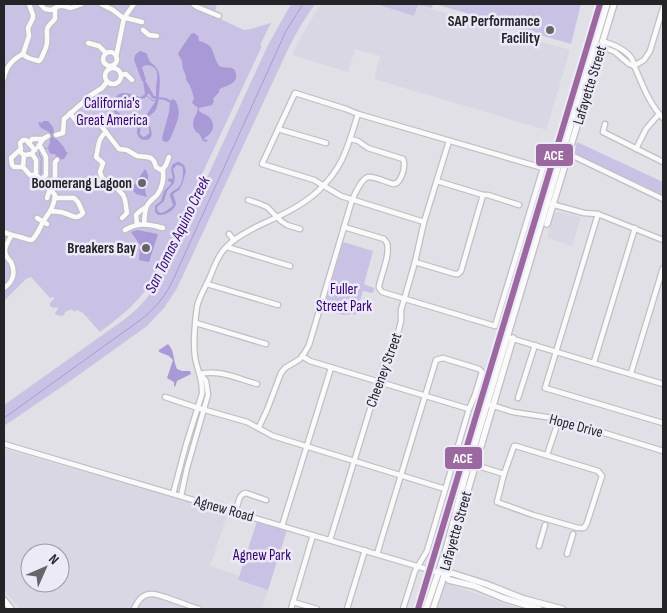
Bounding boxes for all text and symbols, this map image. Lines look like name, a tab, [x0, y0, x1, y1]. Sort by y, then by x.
place label: SAP Performance Facility	[448, 12, 541, 48]
marker: SAP Performance Facility	[544, 24, 556, 36]
street label: Lafayette Street	[569, 43, 611, 127]
park label: California's Great America	[76, 94, 148, 130]
line badge: ACE	[535, 143, 574, 167]
text: ACE	[543, 147, 564, 164]
water label: San Tomas Aquino Creek	[141, 173, 215, 297]
place label: Boomerang Lagoon	[31, 174, 132, 193]
marker: Boomerang Lagoon	[136, 177, 148, 189]
place label: Breakers Bay	[67, 239, 137, 258]
marker: Breakers Bay	[140, 242, 152, 254]
park label: Fuller Street Park	[316, 280, 372, 316]
street label: Cheeney Street	[362, 330, 406, 410]
street label: Hope Drive	[547, 410, 605, 442]
line badge: ACE	[444, 446, 483, 470]
text: ACE	[452, 450, 473, 467]
street label: Lafayette Street	[436, 489, 477, 573]
street label: Agnew Road	[191, 491, 256, 527]
north arrow	[20, 543, 70, 593]
park label: Agnew Park	[232, 546, 291, 565]
text: N	[45, 551, 62, 568]

